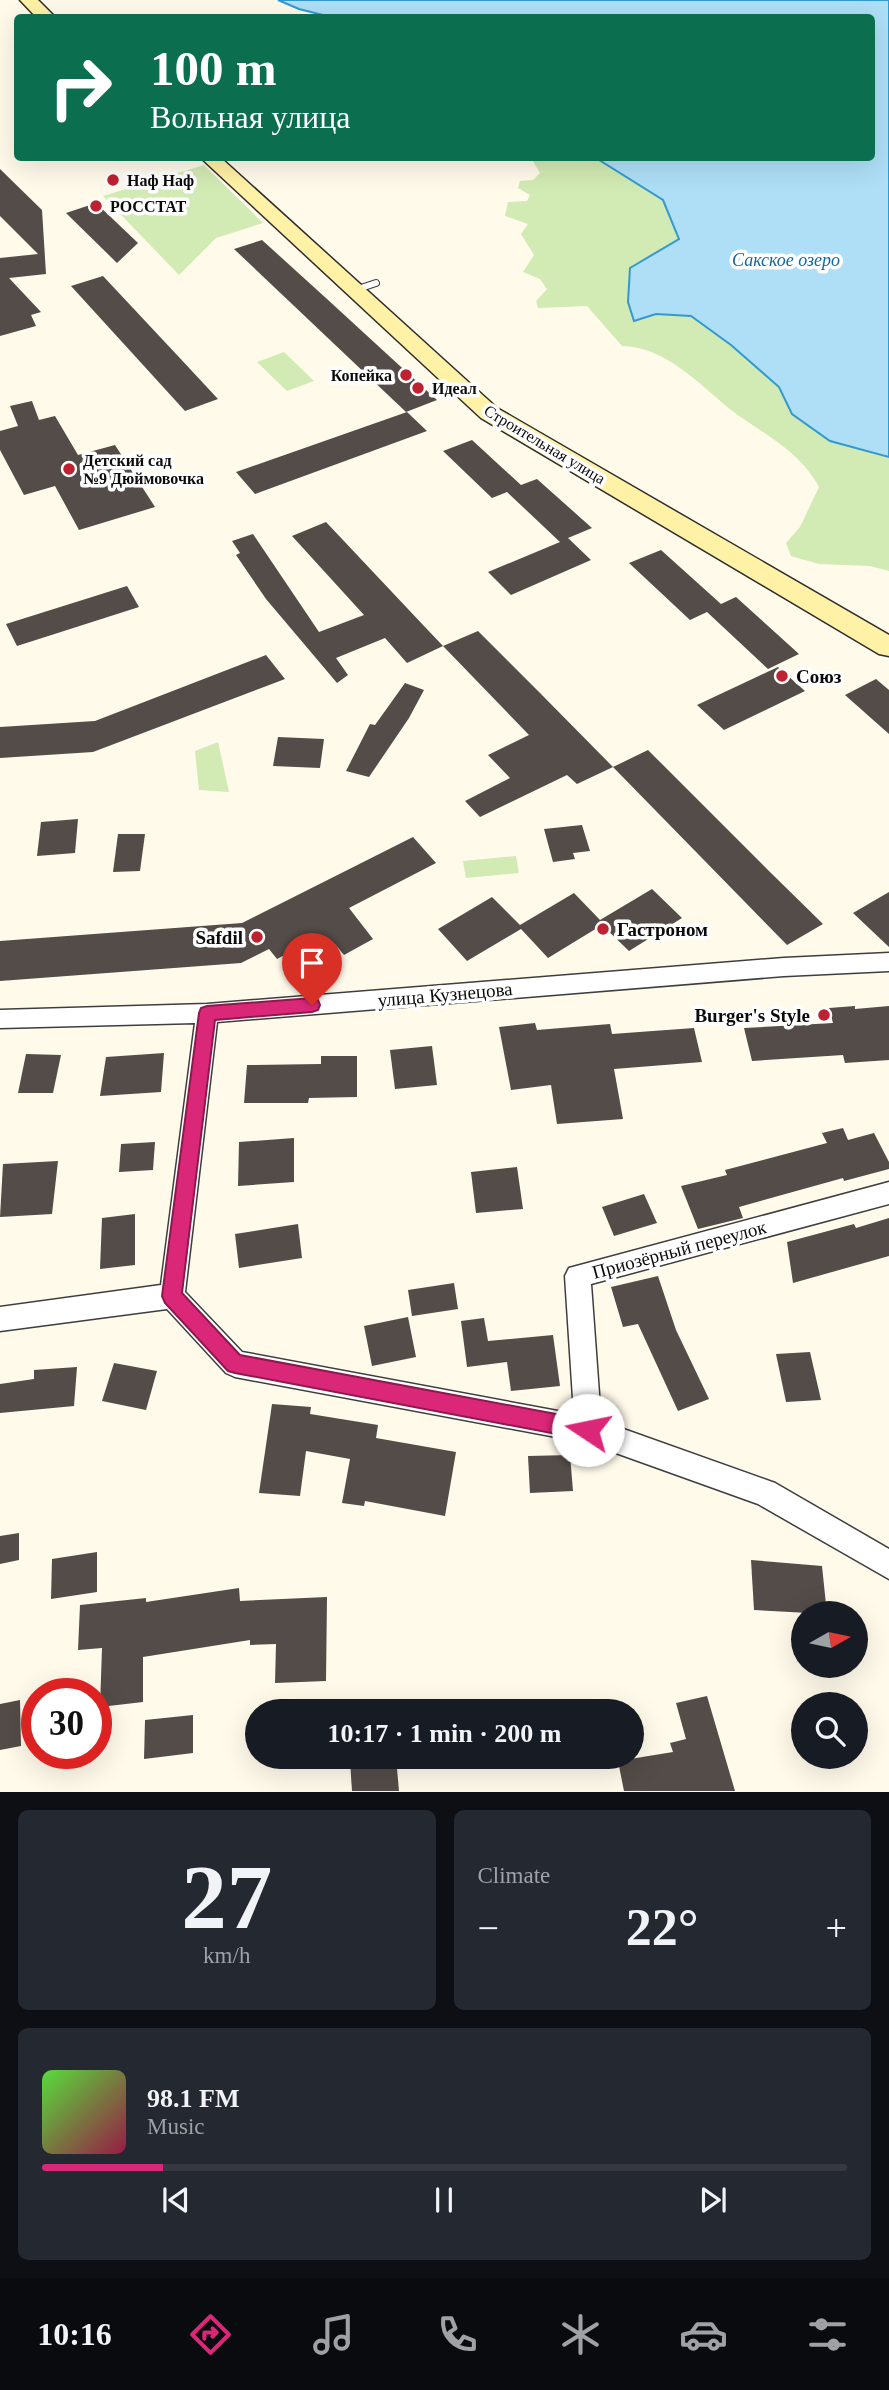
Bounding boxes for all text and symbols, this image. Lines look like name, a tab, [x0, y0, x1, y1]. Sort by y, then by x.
text: 100 m	[150, 41, 277, 96]
icon: right	[35, 42, 126, 133]
text: Вольная улица	[150, 99, 351, 135]
marker: Наф Наф	[105, 172, 121, 188]
place label: Наф Наф	[127, 172, 194, 190]
marker: РОССТАТ	[88, 198, 104, 214]
place label: РОССТАТ	[110, 198, 186, 215]
water label: Сакское озеро	[732, 250, 840, 270]
place label: Копейка	[331, 367, 392, 384]
marker: Копейка	[398, 367, 414, 383]
marker: Идеал	[410, 380, 426, 396]
place label: Идеал	[432, 380, 477, 397]
street label: Строительная улица	[481, 402, 608, 488]
place label: Детский сад №9 Дюймовочка	[83, 452, 204, 488]
marker: Детский сад №9 Дюймовочка	[61, 461, 77, 477]
place label: Союз	[796, 666, 842, 687]
marker: Союз	[774, 668, 790, 684]
place label: Гастроном	[617, 919, 708, 940]
marker: Гастроном	[595, 921, 611, 937]
place label: Safdil	[195, 927, 243, 948]
marker: Safdil	[249, 929, 265, 945]
pin	[282, 933, 342, 1005]
icon: arrive	[293, 944, 331, 982]
street label: улица Кузнецова	[377, 978, 514, 1011]
place label: Burger's Style	[694, 1005, 810, 1026]
marker: Burger's Style	[816, 1007, 832, 1023]
street label: Приозёрный переулок	[590, 1216, 769, 1283]
position arrow	[551, 1393, 625, 1467]
north arrow	[791, 1601, 868, 1678]
map controls	[791, 1601, 868, 1769]
speed limit sign: 30	[21, 1678, 112, 1769]
button: search	[791, 1692, 868, 1769]
text: 10:17 · 1 min · 200 m	[328, 1719, 562, 1748]
text: 27	[181, 1847, 272, 1948]
text: Climate	[478, 1863, 550, 1888]
text: 22°	[626, 1899, 699, 1956]
text: −	[478, 1907, 499, 1949]
text: +	[826, 1907, 847, 1949]
text: km/h	[203, 1943, 250, 1968]
text: 98.1 FM	[147, 2084, 239, 2113]
text: Music	[147, 2114, 205, 2139]
icon: previous	[157, 2181, 195, 2219]
icon: pause	[425, 2181, 463, 2219]
icon: next	[694, 2181, 732, 2219]
icon: directions	[186, 2310, 235, 2359]
icon: music	[309, 2310, 358, 2359]
icon: phone	[433, 2310, 482, 2359]
icon: climate	[556, 2310, 605, 2359]
icon: car	[679, 2310, 728, 2359]
icon: filters	[803, 2310, 852, 2359]
text: 10:16	[37, 2316, 112, 2352]

